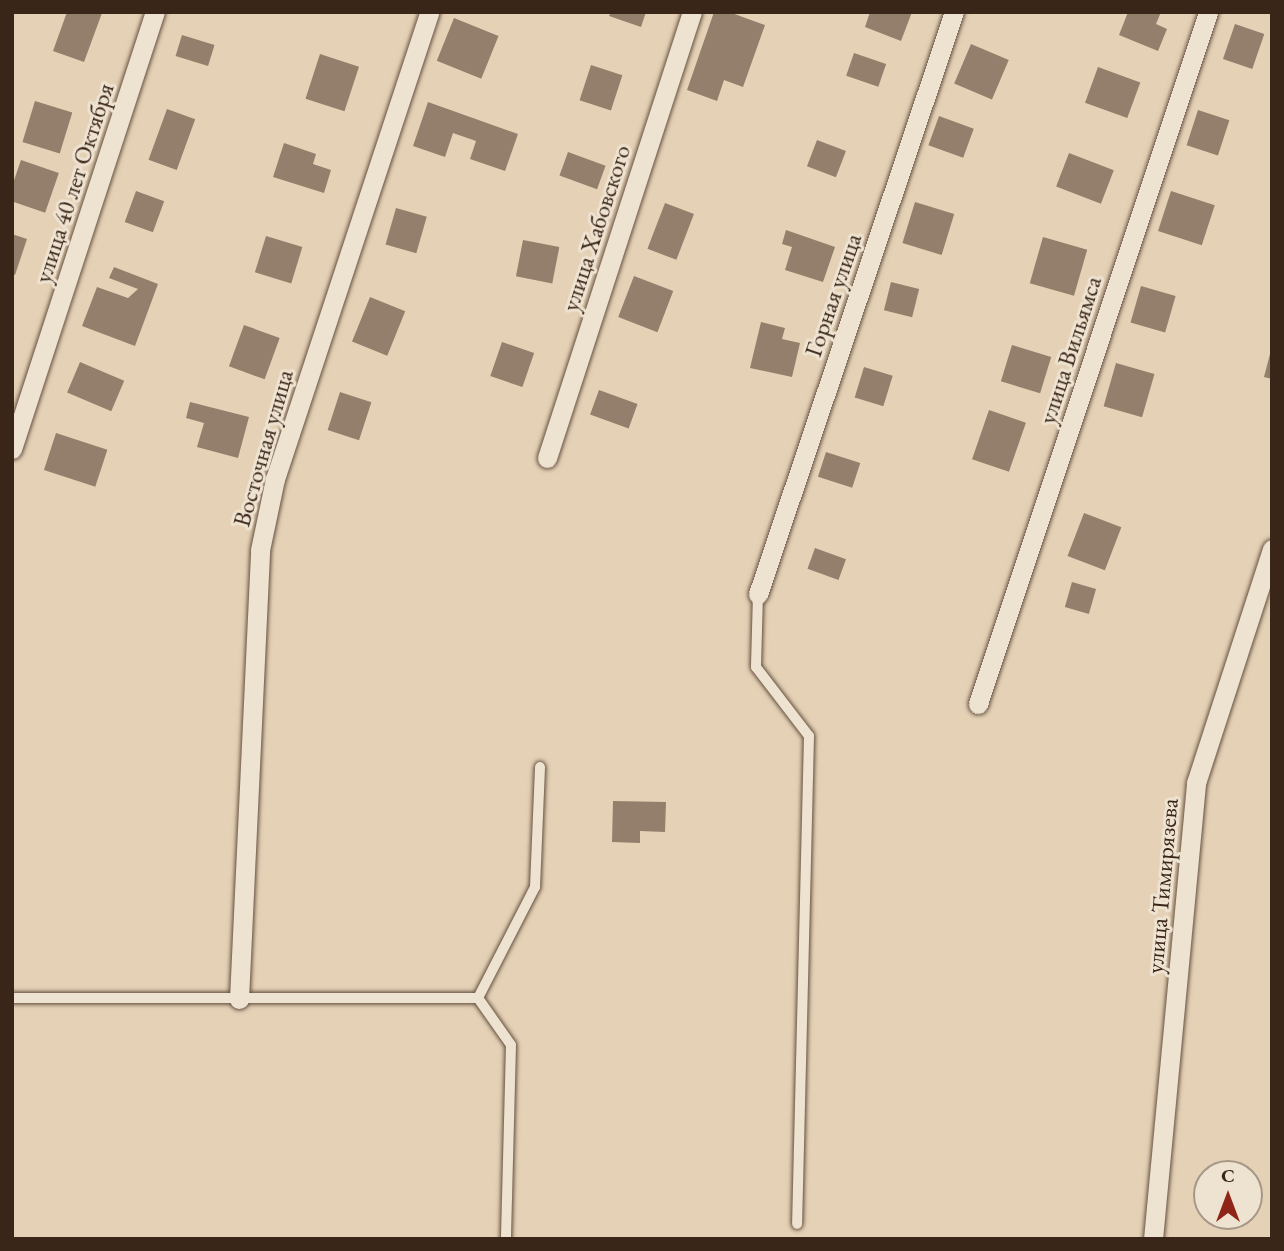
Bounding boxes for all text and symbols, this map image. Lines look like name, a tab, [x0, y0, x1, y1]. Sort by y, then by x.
street label: улица 40 лет Октября	[28, 80, 120, 286]
street label: улица Хабовского	[556, 141, 636, 315]
street label: Горная улица	[799, 230, 867, 360]
street label: улица Вильямса	[1033, 273, 1107, 427]
street label: Восточная улица	[227, 366, 299, 530]
street label: улица Тимирязева	[1140, 797, 1184, 975]
north arrow	[1193, 1160, 1263, 1230]
text: С	[1221, 1163, 1235, 1188]

